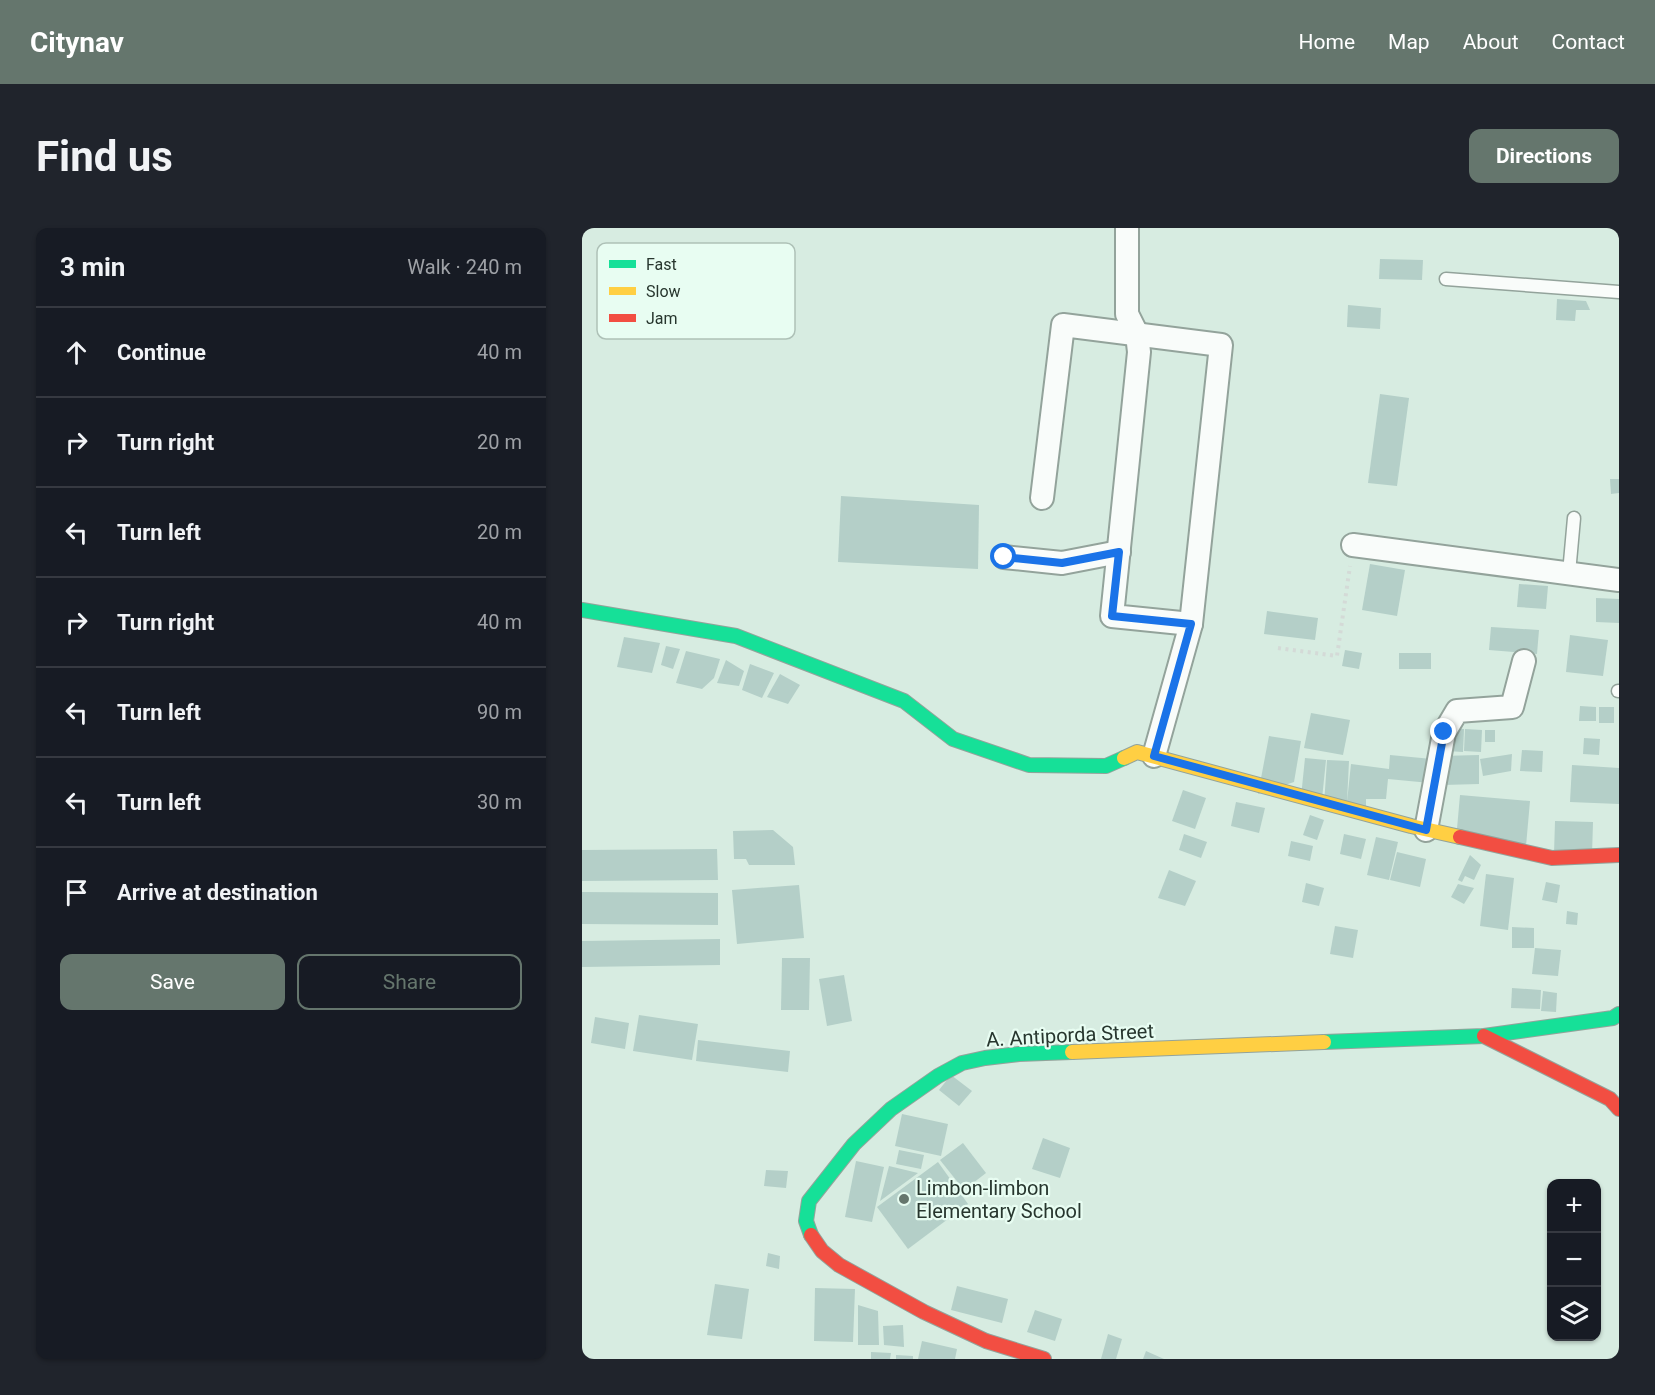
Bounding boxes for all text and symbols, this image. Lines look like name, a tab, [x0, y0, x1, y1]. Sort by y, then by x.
text: Citynav	[30, 26, 124, 59]
text: Home	[1299, 30, 1355, 54]
text: Map	[1388, 30, 1430, 54]
text: About	[1463, 30, 1519, 54]
text: Contact	[1552, 30, 1625, 54]
button: Directions	[1469, 129, 1619, 183]
text: Find us	[36, 132, 173, 181]
legend	[597, 243, 795, 339]
text: 3 min	[60, 252, 125, 282]
text: Walk · 240 m	[407, 255, 522, 279]
text: Fast	[646, 255, 677, 274]
text: Slow	[646, 282, 681, 301]
text: Jam	[646, 309, 678, 328]
icon: ahead	[60, 336, 93, 369]
text: Continue	[117, 340, 206, 365]
text: 40 m	[477, 340, 522, 364]
icon: right	[60, 426, 93, 459]
text: Turn right	[117, 430, 214, 455]
text: 20 m	[477, 430, 522, 454]
icon: left	[60, 516, 93, 549]
text: Turn left	[117, 520, 201, 545]
text: 20 m	[477, 520, 522, 544]
route start	[990, 543, 1016, 569]
icon: right	[60, 606, 93, 639]
text: Turn right	[117, 610, 214, 635]
text: 40 m	[477, 610, 522, 634]
icon: left	[60, 696, 93, 729]
text: Turn left	[117, 700, 201, 725]
text: 90 m	[477, 700, 522, 724]
route end	[1430, 718, 1456, 744]
icon: left	[60, 786, 93, 819]
text: Turn left	[117, 790, 201, 815]
text: 30 m	[477, 790, 522, 814]
icon: arrive	[60, 876, 93, 909]
text: Arrive at destination	[117, 880, 318, 905]
button: Save	[60, 954, 285, 1010]
button: Share	[297, 954, 522, 1010]
street label: A. Antiporda Street	[986, 1019, 1154, 1051]
place label: Limbon-limbon Elementary School	[916, 1176, 1082, 1223]
map controls	[1547, 1179, 1601, 1341]
button: +	[1547, 1179, 1601, 1233]
marker: Limbon-limbon Elementary School	[897, 1192, 911, 1206]
button: −	[1547, 1233, 1601, 1287]
button: layers	[1547, 1287, 1601, 1341]

